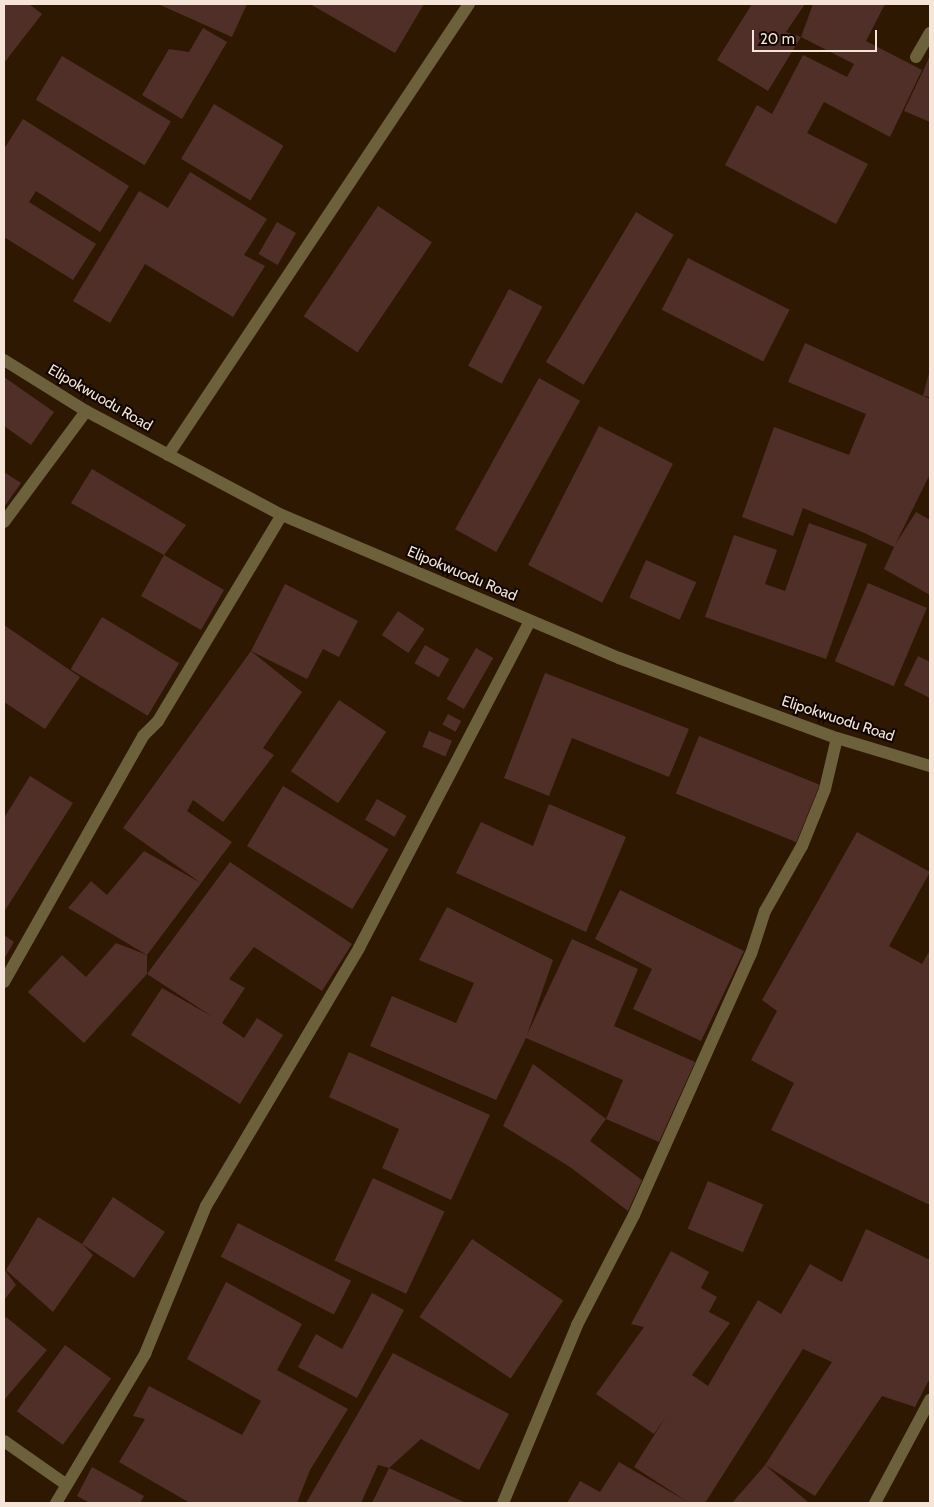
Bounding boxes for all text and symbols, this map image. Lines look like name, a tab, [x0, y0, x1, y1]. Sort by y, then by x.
scale bar	[754, 20, 879, 52]
text: 20 m	[760, 30, 795, 48]
street label: Elipokwuodu Road	[45, 361, 155, 435]
street label: Elipokwuodu Road	[404, 543, 520, 605]
street label: Elipokwuodu Road	[779, 692, 897, 746]

